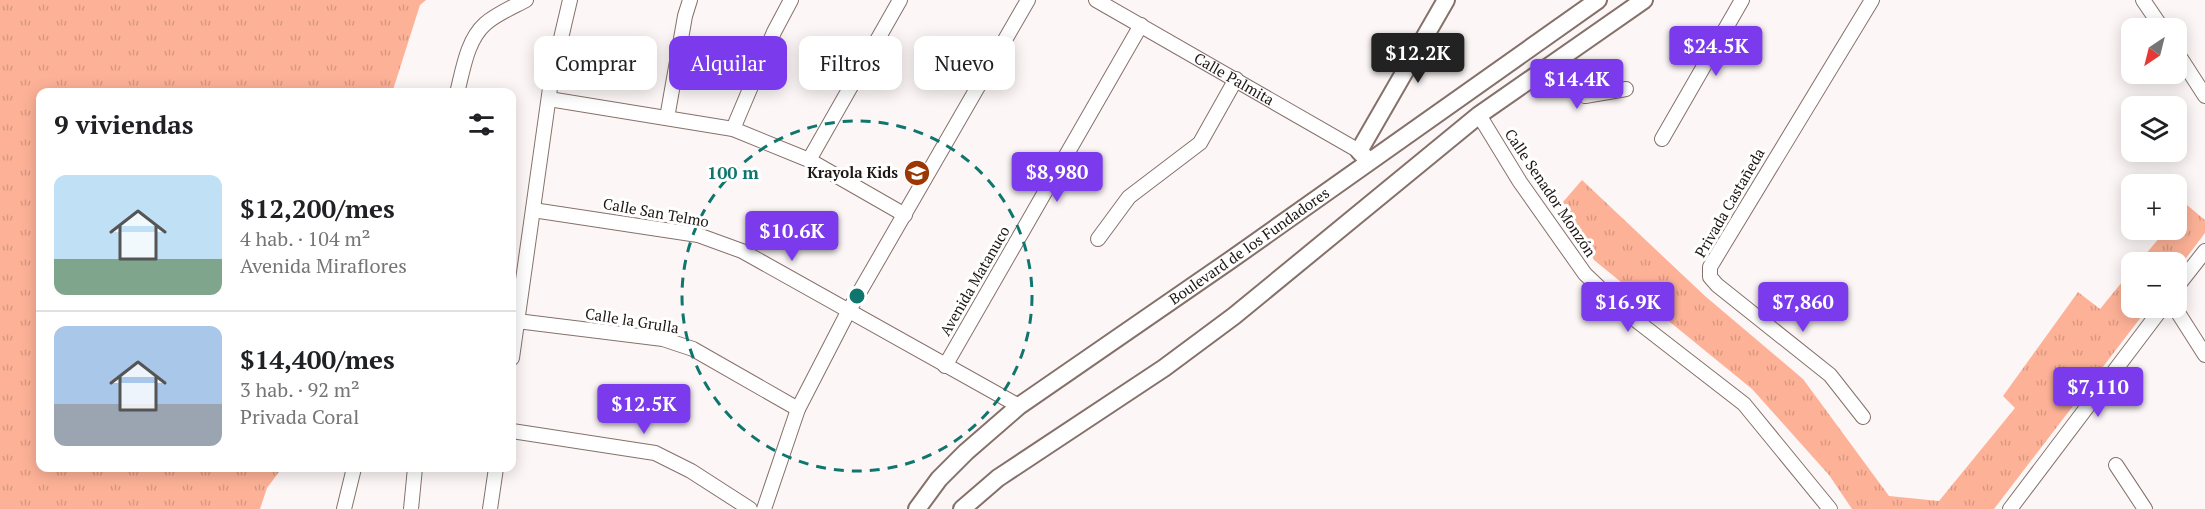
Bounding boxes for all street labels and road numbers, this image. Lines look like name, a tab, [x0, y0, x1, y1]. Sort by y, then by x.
street label: Calle Palmita	[1191, 47, 1278, 109]
street label: Calle Senador Monzón	[1501, 125, 1601, 260]
street label: Privada Castañeda	[1690, 144, 1769, 261]
street label: Boulevard de los Fundadores	[1165, 182, 1333, 308]
street label: Calle San Telmo	[602, 193, 711, 231]
street label: Avenida Matanuco	[935, 222, 1014, 339]
street label: Calle la Grulla	[584, 303, 681, 337]

